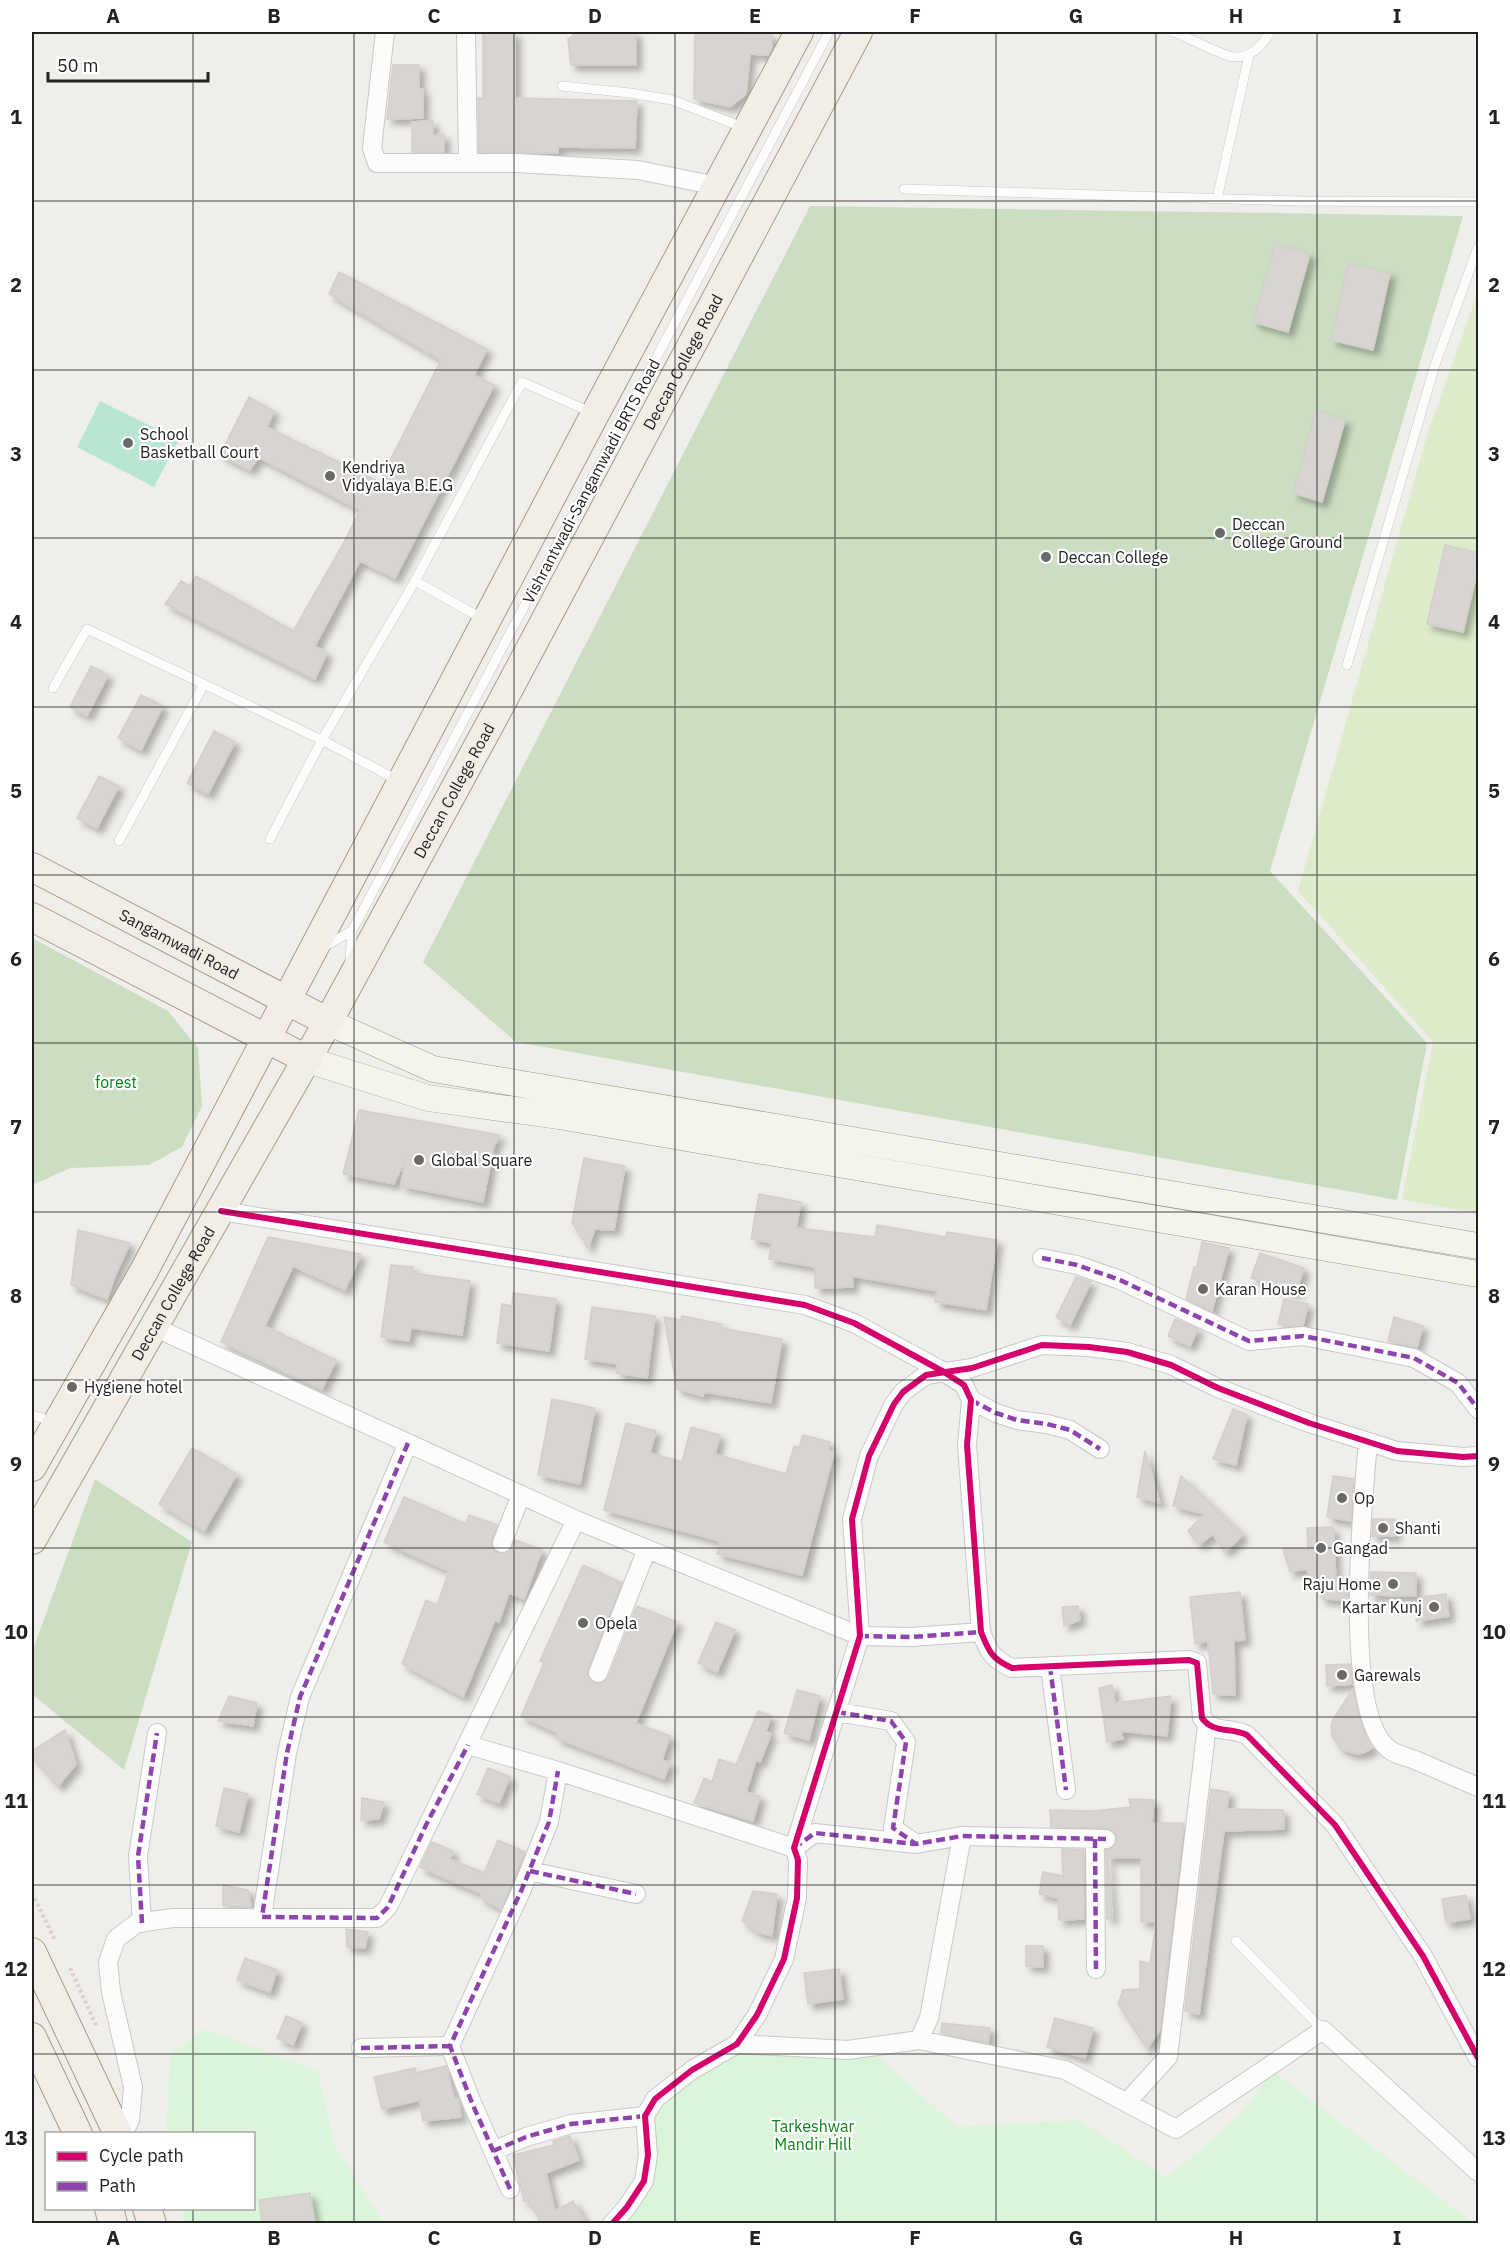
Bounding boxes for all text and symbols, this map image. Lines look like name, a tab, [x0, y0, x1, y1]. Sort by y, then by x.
text: A	[106, 2, 120, 29]
text: B	[267, 2, 281, 29]
text: C	[427, 2, 441, 29]
text: D	[588, 2, 602, 29]
text: E	[749, 2, 761, 29]
text: F	[909, 2, 921, 29]
text: G	[1069, 2, 1083, 29]
text: H	[1229, 2, 1243, 29]
text: I	[1393, 2, 1401, 29]
scale bar	[48, 45, 208, 83]
text: 50 m	[57, 54, 99, 77]
text: 1	[10, 103, 22, 130]
text: 1	[1488, 103, 1500, 130]
text: 2	[10, 271, 22, 298]
text: 2	[1488, 271, 1500, 298]
street label: Deccan College Road	[638, 290, 727, 433]
street label: Vishrantwadi-Sangamwadi BRTS Road	[518, 355, 664, 607]
place label: School Basketball Court	[140, 424, 259, 462]
marker: School Basketball Court	[121, 436, 135, 450]
text: 3	[10, 440, 22, 467]
text: 3	[1488, 440, 1500, 467]
place label: Kendriya Vidyalaya B.E.G	[342, 457, 453, 495]
marker: Kendriya Vidyalaya B.E.G	[323, 469, 337, 483]
place label: Deccan College Ground	[1232, 514, 1343, 552]
marker: Deccan College Ground	[1213, 526, 1227, 540]
place label: Deccan College	[1058, 547, 1169, 567]
marker: Deccan College	[1039, 550, 1053, 564]
text: 4	[10, 608, 22, 635]
text: 4	[1488, 608, 1500, 635]
street label: Deccan College Road	[409, 719, 499, 862]
text: 5	[10, 777, 22, 804]
text: 5	[1488, 777, 1500, 804]
street label: Sangamwadi Road	[116, 904, 242, 984]
text: 6	[10, 945, 22, 972]
text: 6	[1488, 945, 1500, 972]
park label: forest	[95, 1072, 137, 1092]
text: 7	[10, 1113, 22, 1140]
text: 7	[1488, 1113, 1500, 1140]
place label: Global Square	[431, 1150, 532, 1170]
marker: Global Square	[412, 1153, 426, 1167]
street label: Deccan College Road	[127, 1223, 219, 1364]
place label: Karan House	[1215, 1279, 1307, 1299]
text: 8	[10, 1282, 22, 1309]
marker: Karan House	[1196, 1282, 1210, 1296]
text: 8	[1488, 1282, 1500, 1309]
place label: Hygiene hotel	[84, 1377, 182, 1397]
marker: Hygiene hotel	[65, 1380, 79, 1394]
text: 9	[10, 1450, 22, 1477]
text: 9	[1488, 1450, 1500, 1477]
place label: Op	[1354, 1488, 1375, 1508]
marker: Op	[1335, 1491, 1349, 1505]
place label: Shanti	[1395, 1518, 1441, 1538]
marker: Shanti	[1376, 1521, 1390, 1535]
place label: Gangad	[1333, 1538, 1388, 1558]
marker: Gangad	[1314, 1541, 1328, 1555]
place label: Raju Home	[1302, 1574, 1381, 1594]
marker: Raju Home	[1386, 1577, 1400, 1591]
place label: Kartar Kunj	[1342, 1597, 1422, 1617]
marker: Kartar Kunj	[1427, 1600, 1441, 1614]
place label: Opela	[595, 1613, 638, 1633]
marker: Opela	[576, 1616, 590, 1630]
text: 10	[4, 1618, 28, 1645]
text: 10	[1482, 1618, 1506, 1645]
place label: Garewals	[1354, 1665, 1421, 1685]
marker: Garewals	[1335, 1668, 1349, 1682]
text: 11	[4, 1787, 28, 1814]
text: 11	[1482, 1787, 1506, 1814]
text: 12	[4, 1955, 28, 1982]
text: 12	[1482, 1955, 1506, 1982]
park label: Tarkeshwar Mandir Hill	[772, 2116, 854, 2154]
text: 13	[4, 2124, 28, 2151]
text: 13	[1482, 2124, 1506, 2151]
legend	[45, 2132, 255, 2210]
text: Cycle path	[99, 2144, 184, 2167]
text: Path	[99, 2174, 136, 2197]
text: A	[106, 2224, 120, 2251]
text: B	[267, 2224, 281, 2251]
text: C	[427, 2224, 441, 2251]
text: D	[588, 2224, 602, 2251]
text: E	[749, 2224, 761, 2251]
text: F	[909, 2224, 921, 2251]
text: G	[1069, 2224, 1083, 2251]
text: H	[1229, 2224, 1243, 2251]
text: I	[1393, 2224, 1401, 2251]

